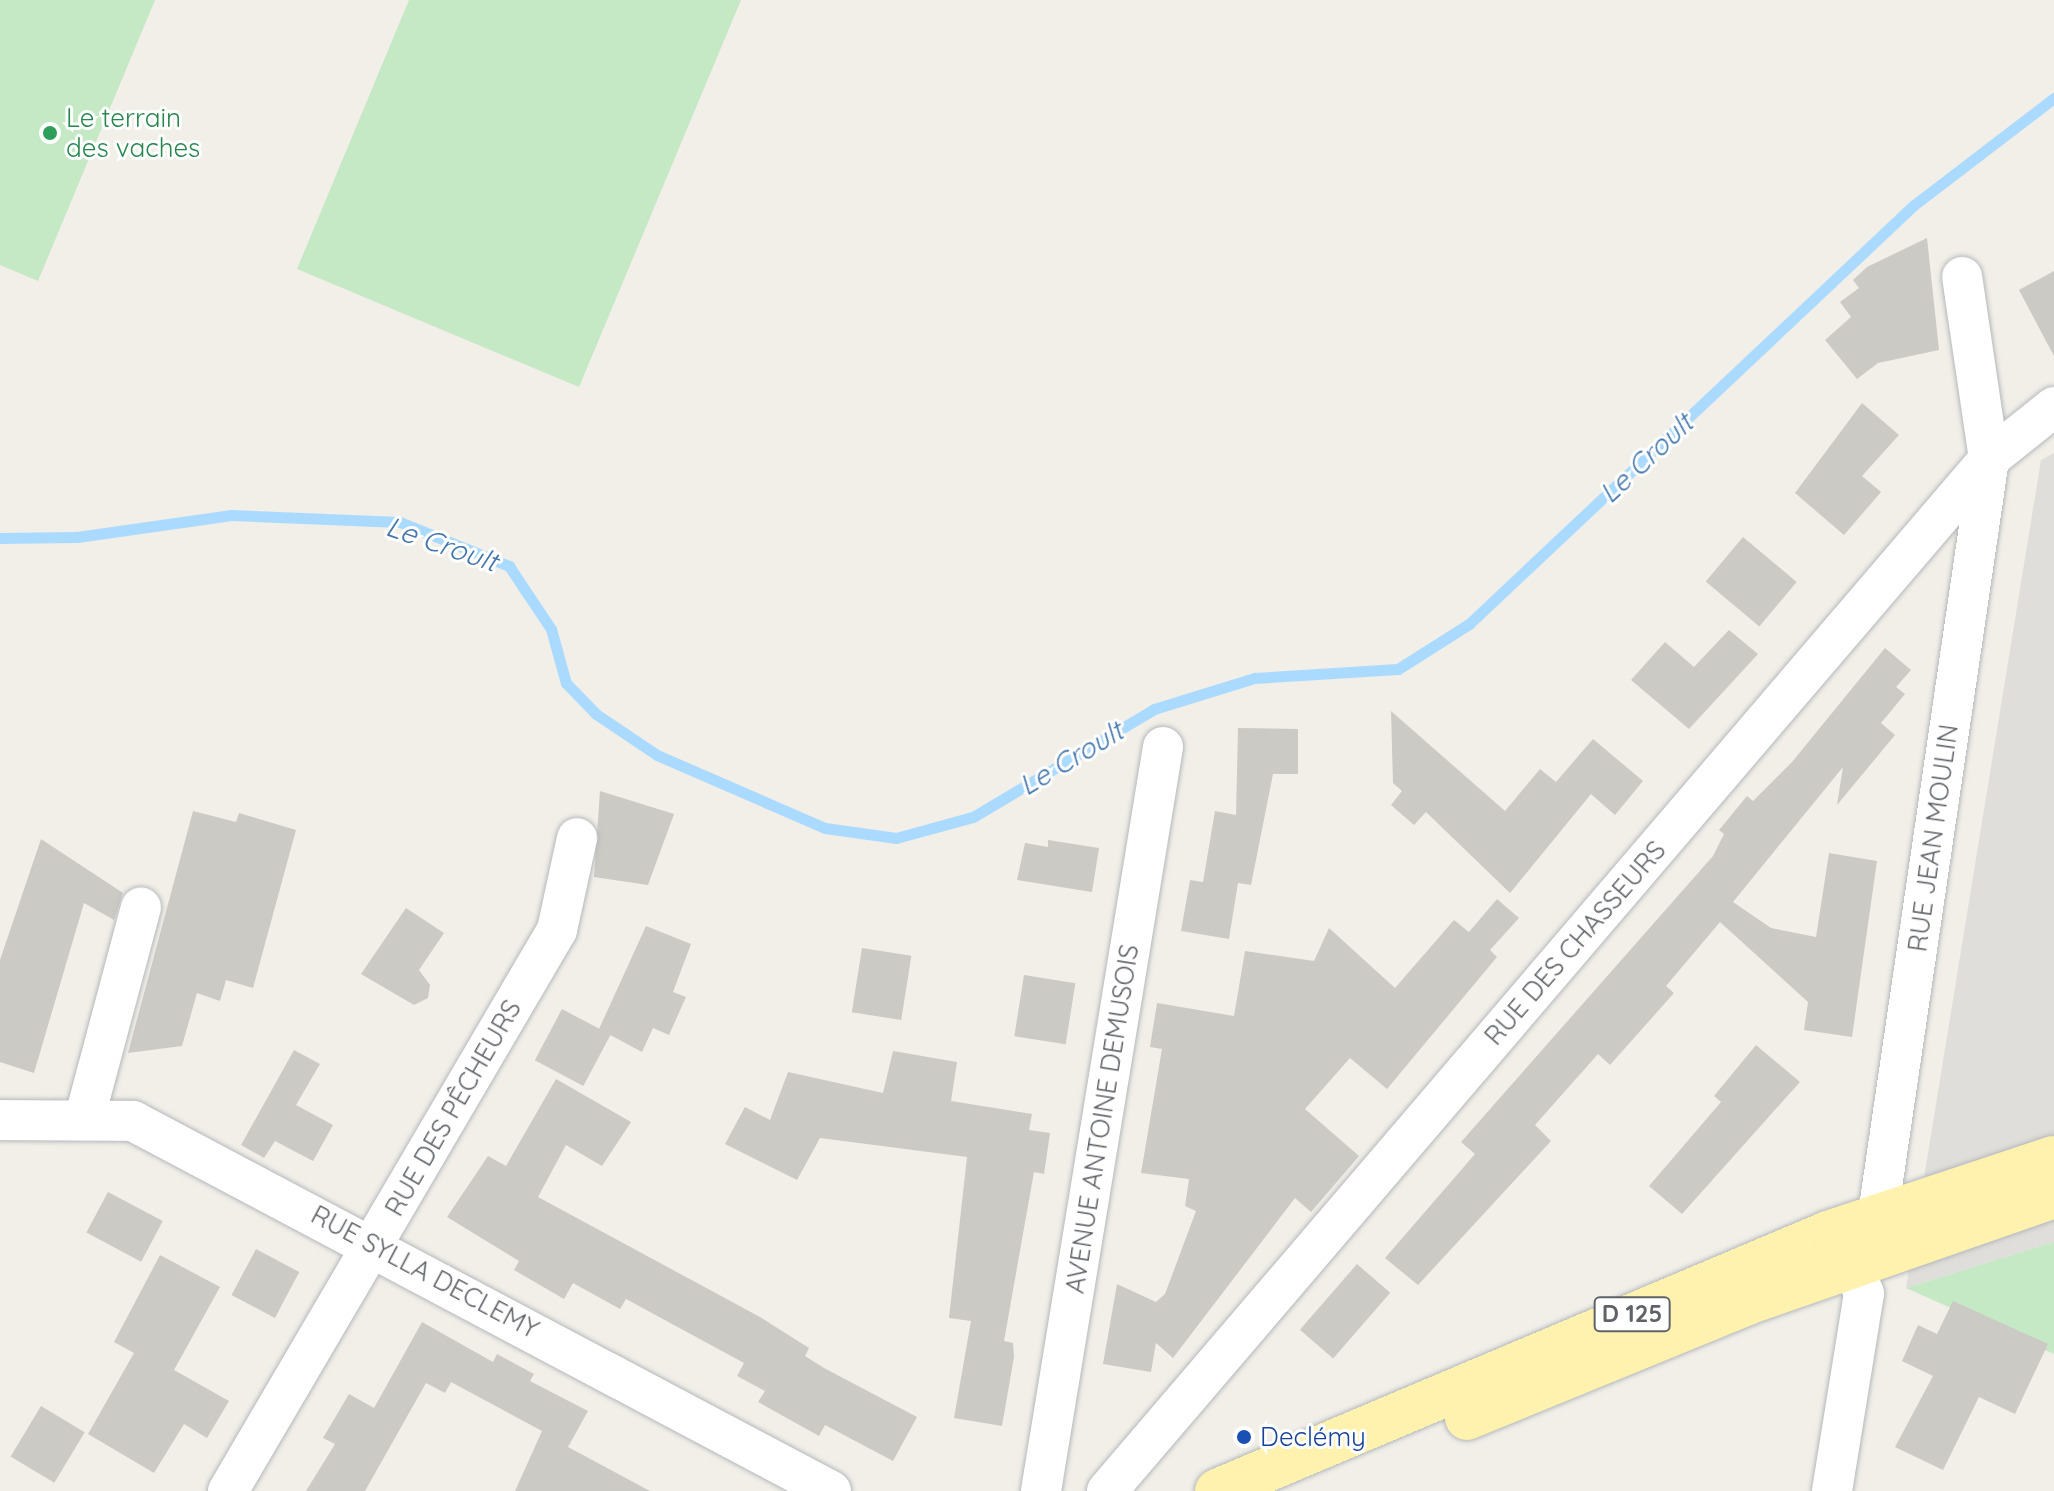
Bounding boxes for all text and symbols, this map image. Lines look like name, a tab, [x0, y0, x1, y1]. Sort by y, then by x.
place label: Le terrain des vaches	[66, 102, 200, 164]
marker: Le terrain des vaches	[41, 124, 59, 142]
water label: Le Croult	[1592, 406, 1700, 510]
water label: Le Croult	[382, 509, 502, 579]
water label: Le Croult	[1013, 714, 1129, 802]
street label: RUE JEAN MOULIN	[1902, 722, 1964, 954]
street label: RUE DES CHASSEURS	[1478, 835, 1672, 1051]
street label: AVENUE ANTOINE DEMUSOIS	[1059, 942, 1145, 1296]
street label: RUE DES PÊCHEURS	[378, 994, 528, 1222]
street label: RUE SYLLA DECLEMY	[306, 1199, 544, 1345]
road number: D 125	[1592, 1294, 1672, 1334]
place label: Declémy	[1260, 1421, 1366, 1453]
marker: Declémy	[1235, 1428, 1253, 1446]

